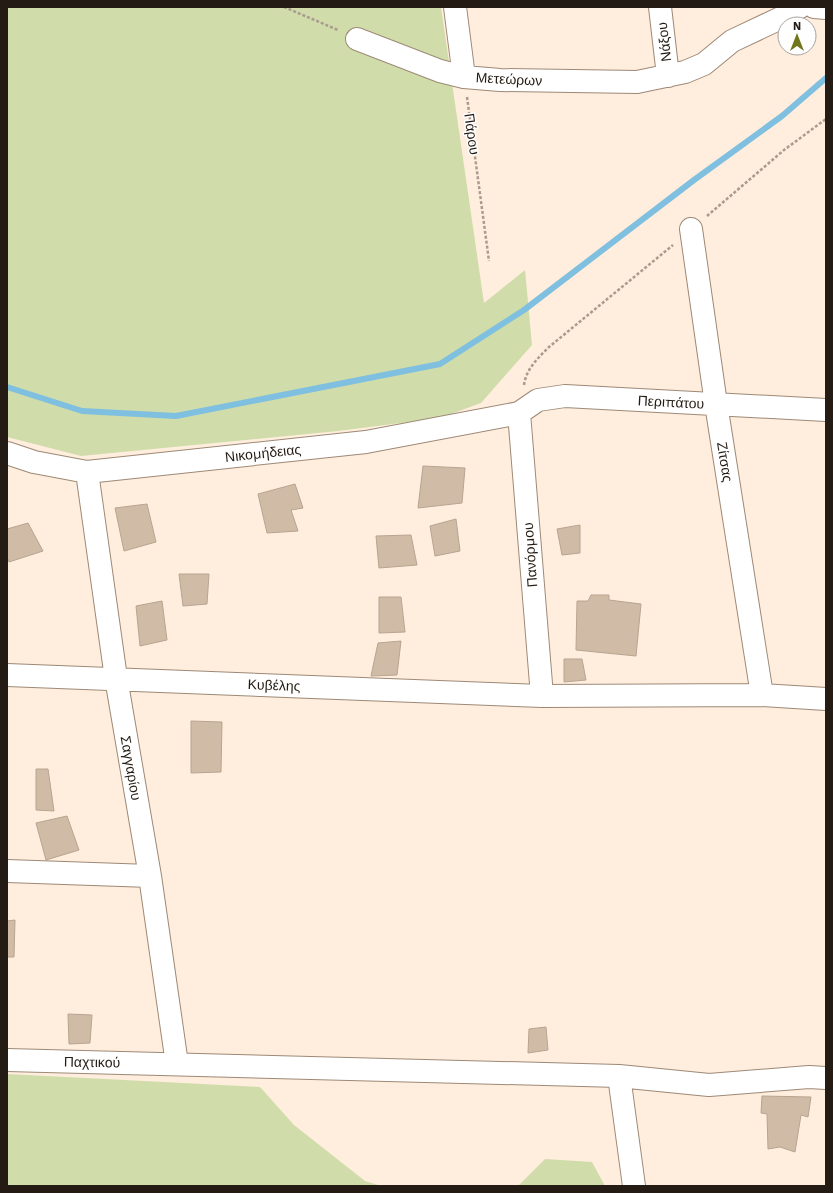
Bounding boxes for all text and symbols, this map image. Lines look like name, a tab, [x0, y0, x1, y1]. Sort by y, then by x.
north arrow	[777, 16, 817, 56]
text: N	[793, 20, 801, 33]
street label: Νάξου	[654, 21, 674, 63]
street label: Μετεώρων	[475, 69, 543, 89]
street label: Πάρου	[461, 112, 483, 156]
street label: Περιπάτου	[637, 392, 705, 412]
street label: Νικομήδειας	[224, 441, 302, 465]
street label: Ζίτσας	[714, 441, 736, 483]
street label: Πανόρμου	[520, 522, 540, 588]
street label: Κυβέλης	[247, 676, 301, 694]
street label: Σαγγαρίου	[117, 734, 145, 802]
street label: Παχτικού	[64, 1054, 120, 1070]

